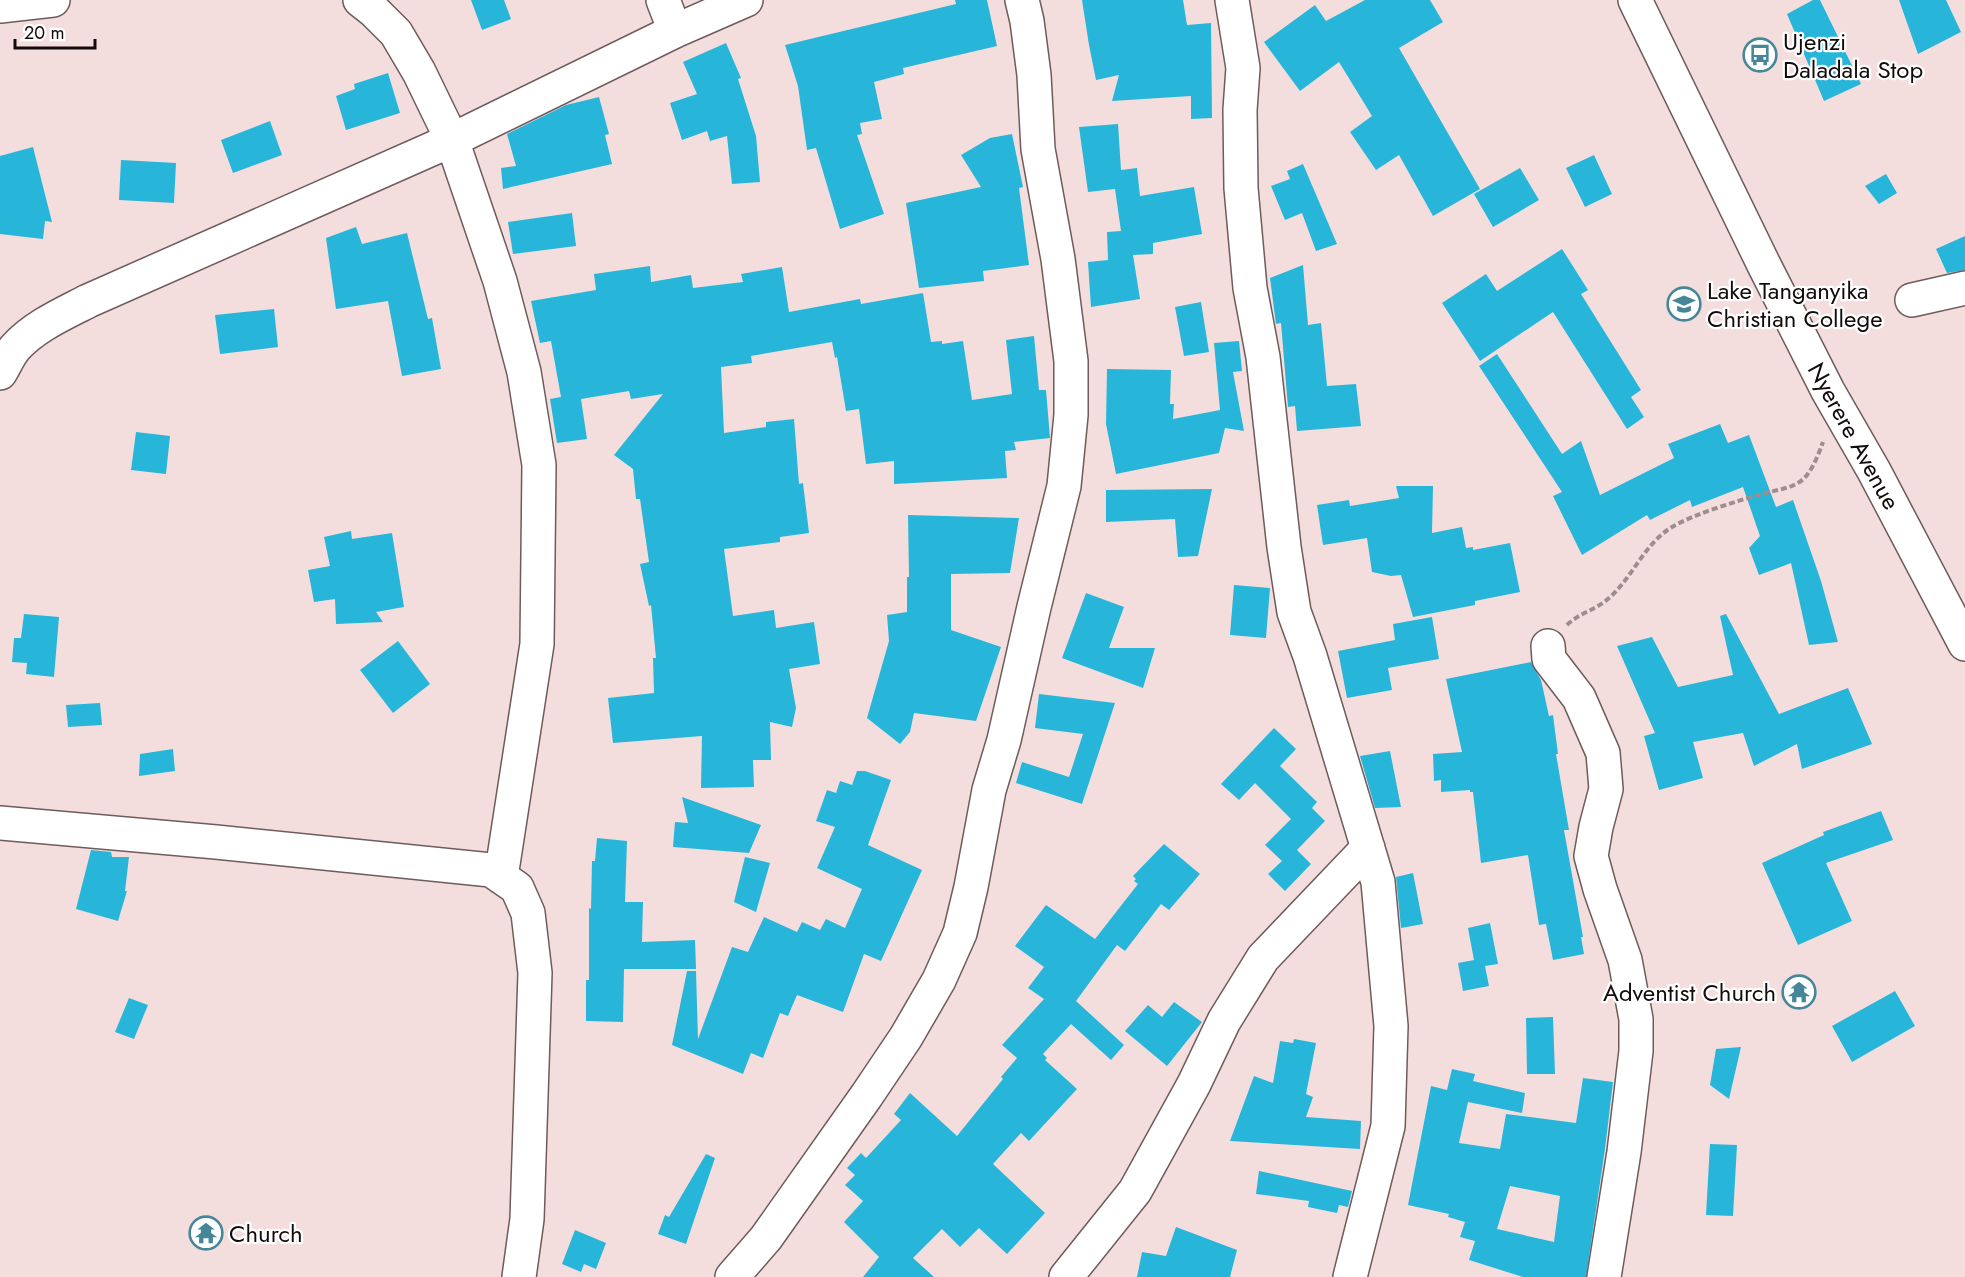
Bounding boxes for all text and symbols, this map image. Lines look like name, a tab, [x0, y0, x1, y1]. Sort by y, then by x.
scale bar	[15, 12, 94, 50]
text: 20 m	[24, 20, 64, 46]
place label: Ujenzi Daladala Stop	[1783, 24, 1923, 87]
bus stop icon: Ujenzi Daladala Stop	[1742, 37, 1778, 73]
place label: Lake Tanganyika Christian College	[1707, 273, 1883, 336]
school or university icon: Lake Tanganyika Christian College	[1666, 286, 1702, 322]
street label: Nyerere Avenue	[1799, 356, 1909, 516]
temple icon: Adventist Church	[1781, 974, 1817, 1010]
place label: Adventist Church	[1603, 975, 1776, 1010]
temple icon: Church	[188, 1215, 224, 1251]
place label: Church	[229, 1216, 303, 1251]

